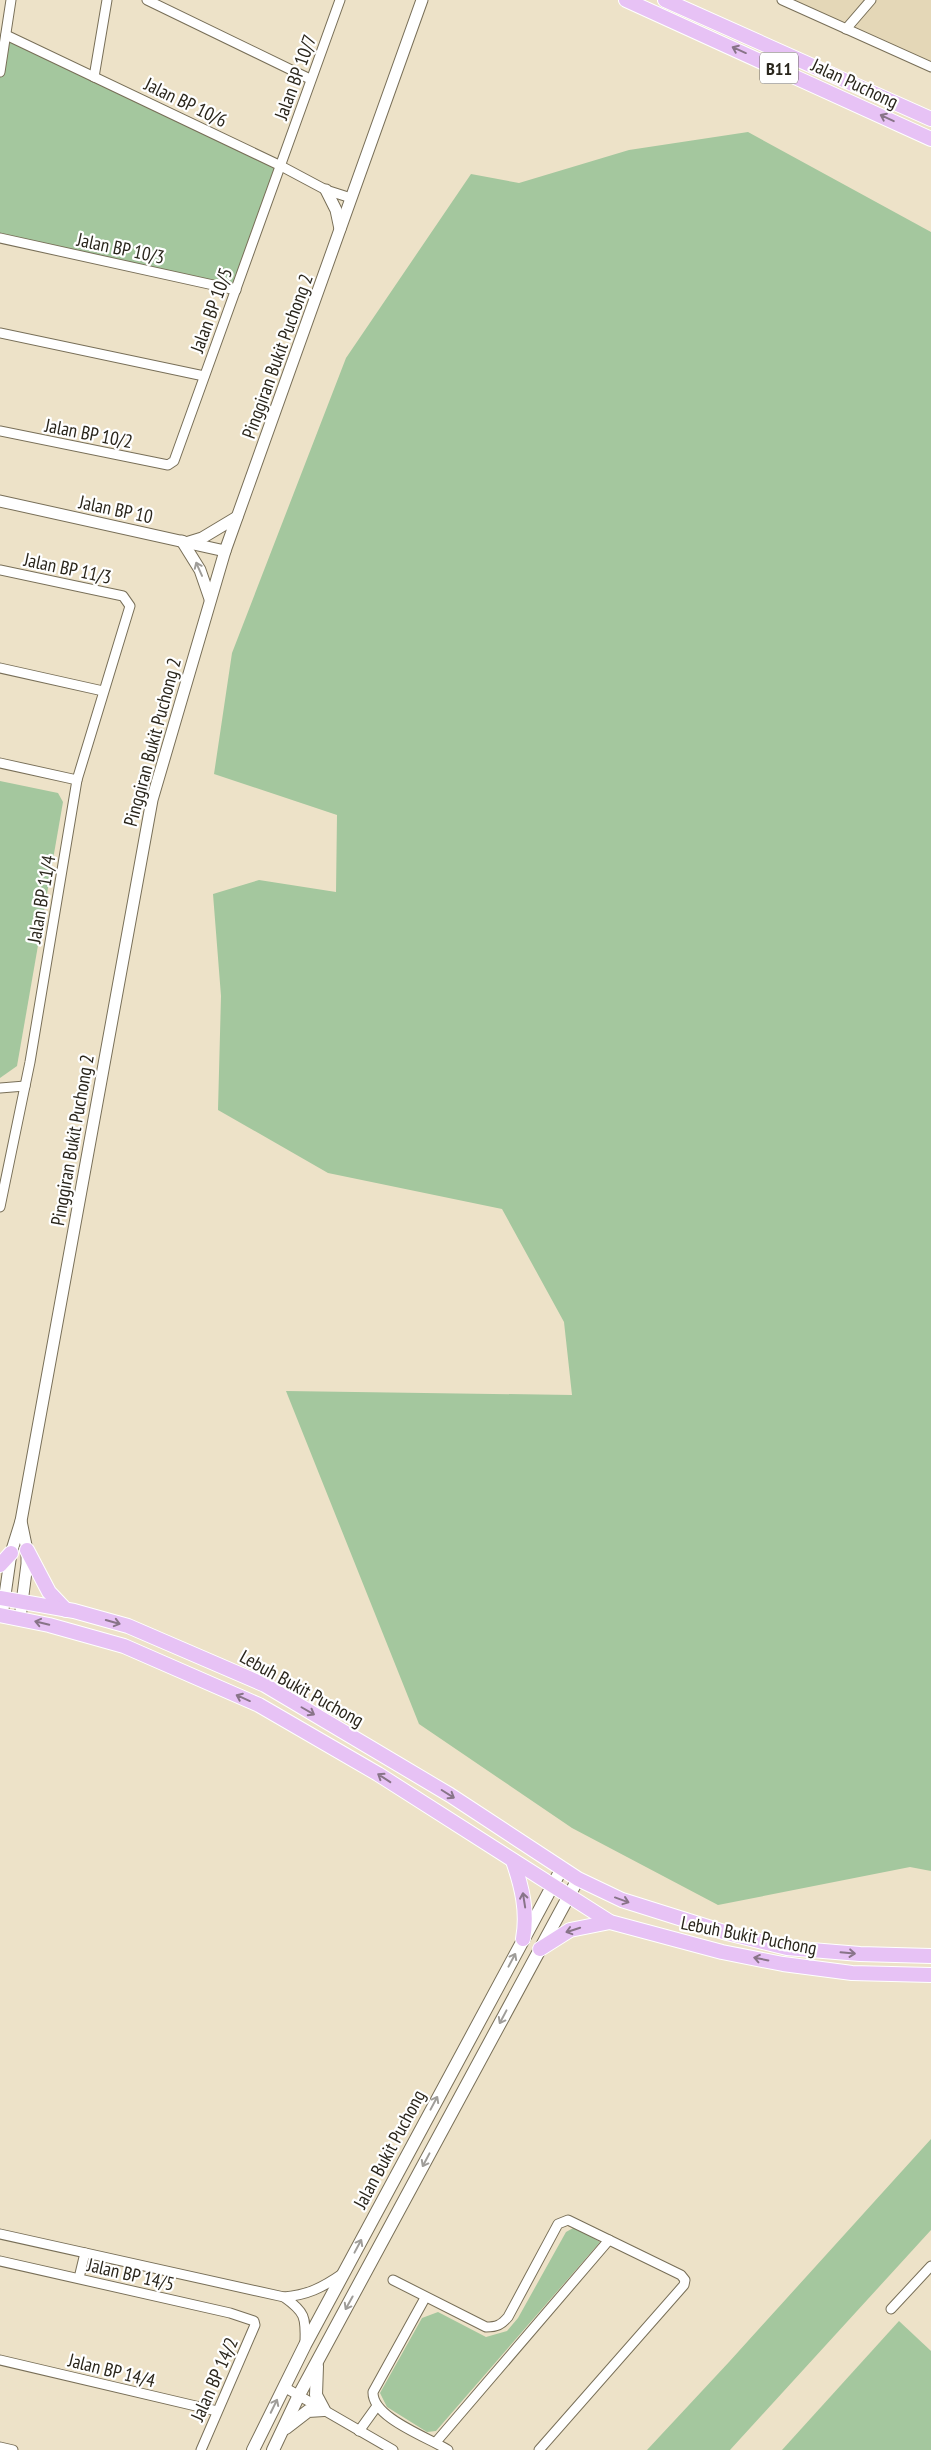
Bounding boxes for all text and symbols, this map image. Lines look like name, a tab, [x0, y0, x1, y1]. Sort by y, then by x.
street label: Jalan BP 10/7	[268, 31, 321, 124]
one-way arrow	[732, 45, 747, 55]
road number: B11	[760, 52, 798, 84]
street label: Jalan Puchong	[807, 52, 902, 113]
street label: Jalan BP 10/6	[140, 71, 231, 132]
one-way arrow	[880, 113, 895, 122]
street label: Jalan BP 10/3	[74, 227, 167, 269]
street label: Jalan BP 10/5	[184, 264, 237, 357]
street label: Pinggiran Bukit Puchong 2	[236, 270, 318, 442]
street label: Jalan BP 10/2	[42, 413, 135, 453]
street label: Jalan BP 10	[76, 489, 155, 528]
street label: Jalan BP 11/3	[21, 547, 114, 589]
one-way arrow	[193, 562, 203, 577]
street label: Pinggiran Bukit Puchong 2	[118, 655, 186, 829]
street label: Jalan BP 11/4	[21, 853, 61, 946]
street label: Pinggiran Bukit Puchong 2	[45, 1053, 99, 1227]
one-way arrow	[34, 1618, 50, 1627]
one-way arrow	[105, 1618, 121, 1628]
street label: Lebuh Bukit Puchong	[236, 1644, 368, 1732]
one-way arrow	[236, 1693, 251, 1702]
one-way arrow	[301, 1706, 315, 1716]
one-way arrow	[377, 1773, 391, 1784]
one-way arrow	[441, 1789, 455, 1799]
one-way arrow	[518, 1892, 528, 1908]
one-way arrow	[614, 1896, 629, 1905]
street label: Lebuh Bukit Puchong	[679, 1910, 819, 1960]
one-way arrow	[565, 1926, 581, 1936]
one-way arrow	[839, 1948, 855, 1958]
one-way arrow	[507, 1953, 517, 1968]
one-way arrow	[753, 1954, 769, 1964]
one-way arrow	[498, 2010, 508, 2024]
street label: Jalan Bukit Puchong	[347, 2086, 430, 2213]
one-way arrow	[430, 2097, 440, 2111]
one-way arrow	[421, 2153, 431, 2167]
one-way arrow	[353, 2239, 363, 2254]
street label: Jalan BP 14/5	[84, 2252, 177, 2296]
one-way arrow	[344, 2296, 354, 2311]
street label: Jalan BP 14/2	[185, 2334, 243, 2425]
street label: Jalan BP 14/4	[65, 2347, 158, 2392]
one-way arrow	[270, 2399, 279, 2414]

